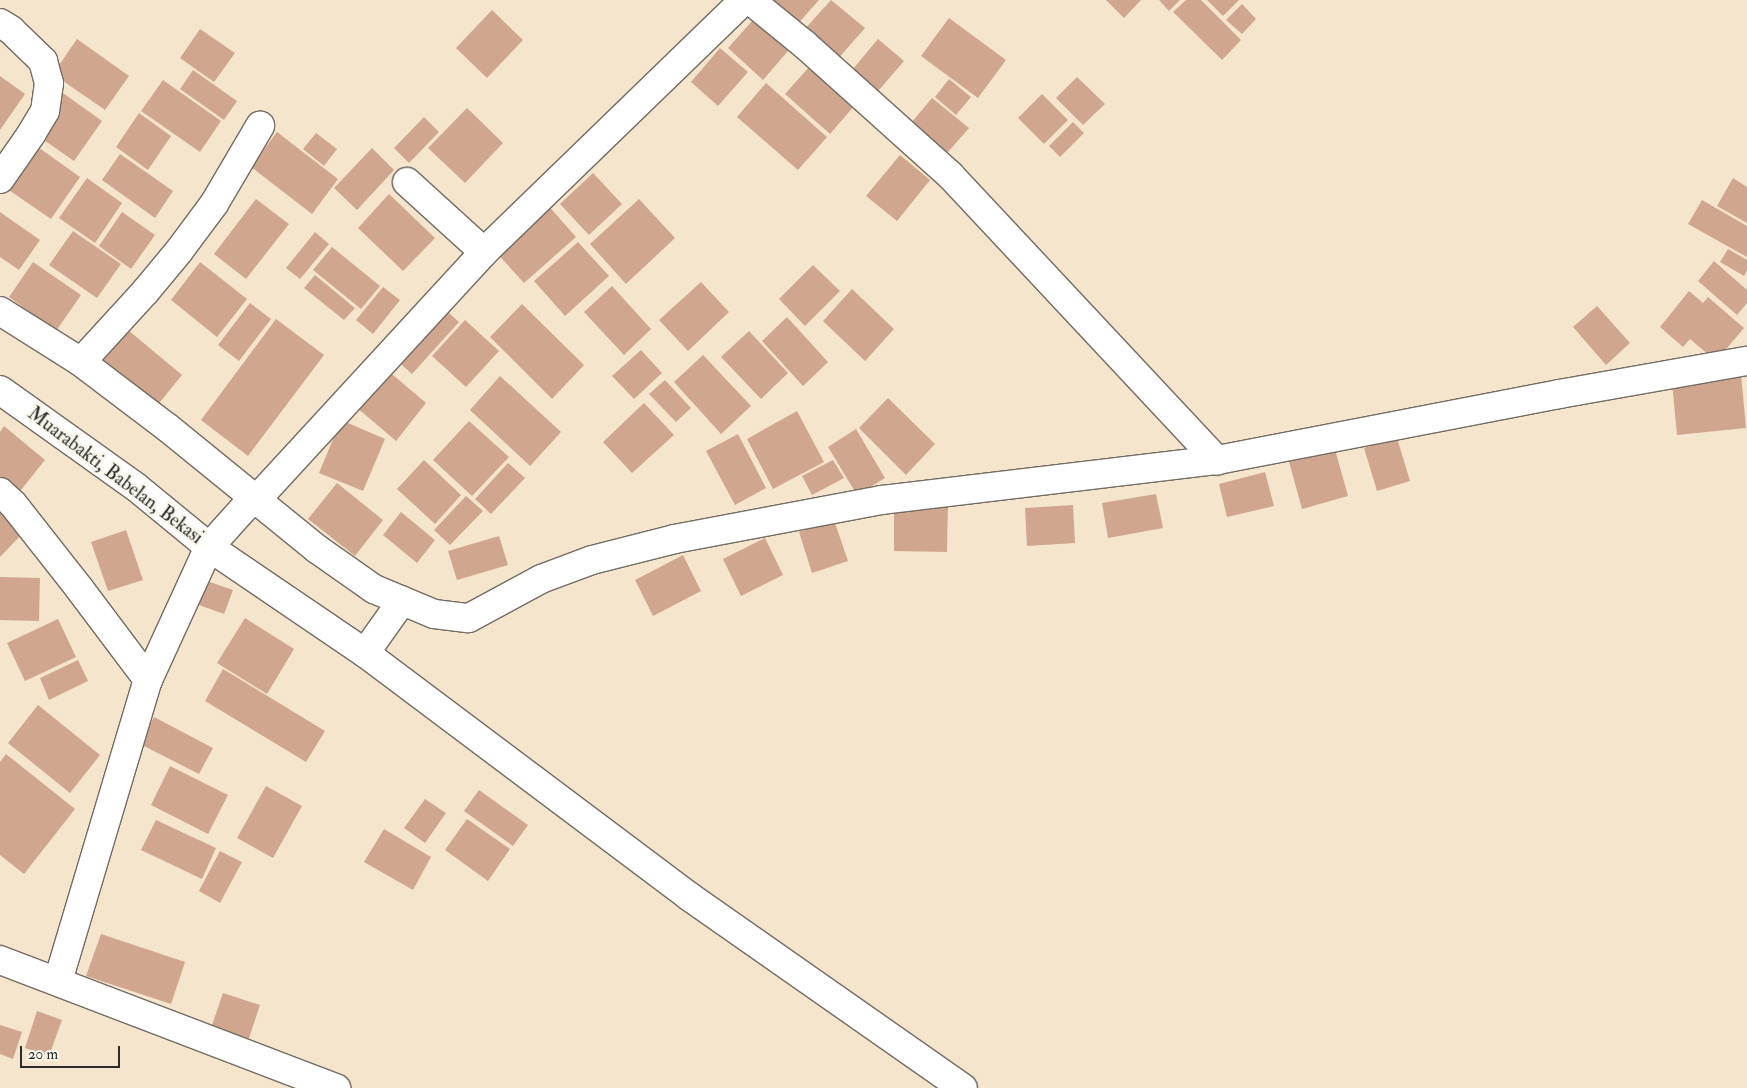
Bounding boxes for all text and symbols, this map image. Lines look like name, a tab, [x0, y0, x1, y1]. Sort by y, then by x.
street label: Muarabakti, Babelan, Bekasi	[23, 403, 207, 549]
scale bar	[22, 1036, 122, 1068]
text: 20 m	[28, 1045, 58, 1064]

